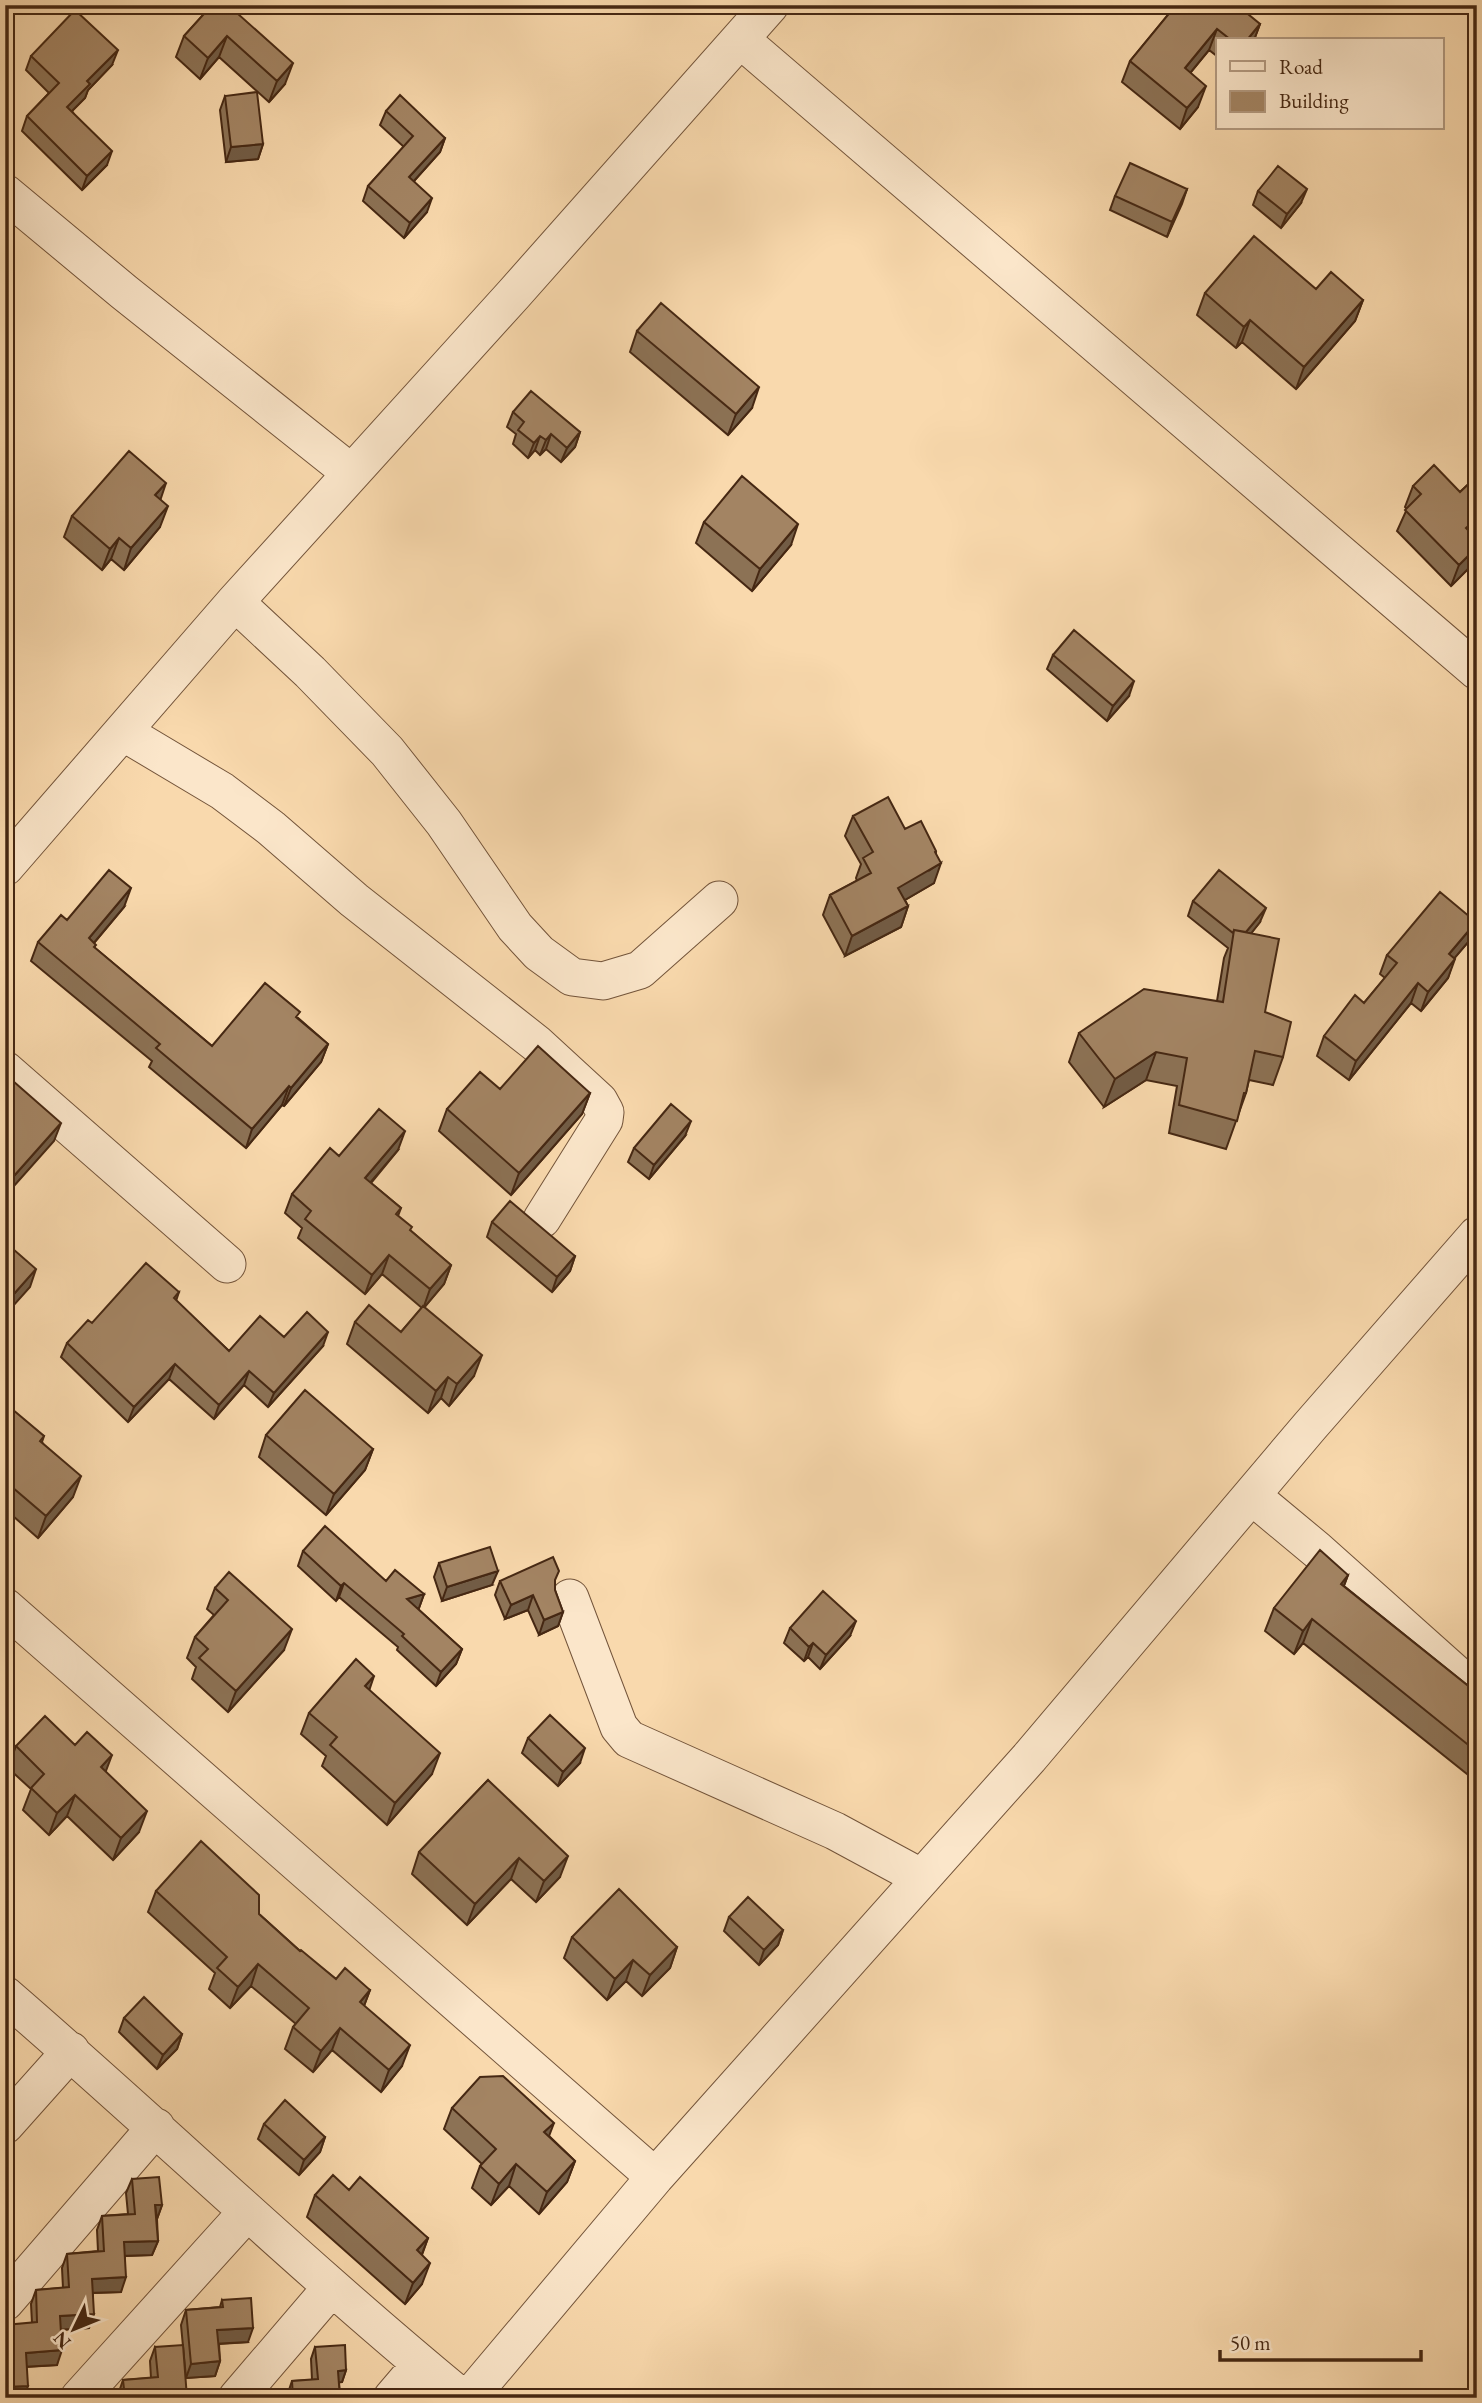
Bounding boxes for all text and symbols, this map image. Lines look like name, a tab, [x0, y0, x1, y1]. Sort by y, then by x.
legend	[1216, 38, 1444, 130]
text: Road	[1279, 53, 1323, 80]
text: Building	[1279, 87, 1349, 114]
north arrow	[38, 2294, 108, 2364]
scale bar	[1220, 2319, 1421, 2363]
text: N	[47, 2326, 76, 2354]
text: 50 m	[1230, 2329, 1271, 2356]

